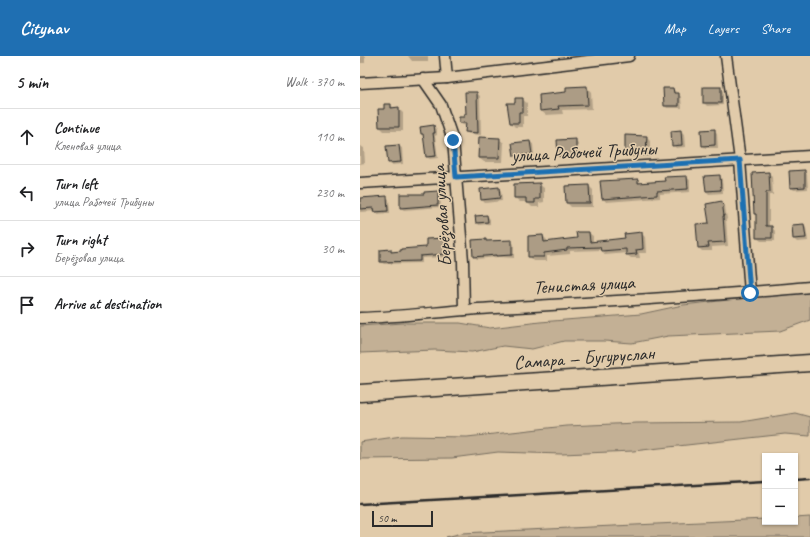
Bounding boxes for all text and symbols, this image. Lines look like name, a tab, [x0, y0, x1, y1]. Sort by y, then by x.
text: Citynav	[20, 16, 68, 40]
text: Map	[664, 20, 686, 37]
text: Layers	[708, 20, 739, 37]
text: Share	[761, 20, 790, 37]
text: 5 min	[16, 72, 48, 93]
text: Walk · 370 m	[285, 74, 344, 90]
text: Continue	[54, 119, 99, 138]
icon: ahead	[16, 126, 38, 148]
text: 110 m	[316, 129, 344, 145]
route end	[444, 131, 462, 149]
street label: улица Рабочей Трибуны	[510, 136, 659, 168]
text: Кленовая улица	[54, 138, 121, 154]
street label: Берёзовая улица	[426, 162, 458, 268]
text: Turn left	[54, 175, 97, 194]
icon: left	[16, 182, 38, 204]
text: 230 m	[316, 185, 344, 201]
text: улица Рабочей Трибуны	[54, 194, 153, 210]
text: Turn right	[54, 231, 107, 250]
icon: right	[16, 238, 38, 260]
text: 30 m	[322, 241, 344, 257]
text: Берёзовая улица	[54, 250, 124, 266]
street label: Тенистая улица	[533, 270, 637, 300]
route start	[741, 284, 759, 302]
icon: arrive	[16, 294, 38, 316]
text: Arrive at destination	[54, 295, 161, 314]
street label: Самара — Бугуруслан	[513, 341, 656, 375]
map controls	[762, 453, 798, 525]
button: +	[762, 453, 798, 489]
button: −	[762, 489, 798, 525]
scale bar	[372, 509, 433, 528]
text: 50 m	[378, 511, 397, 525]

